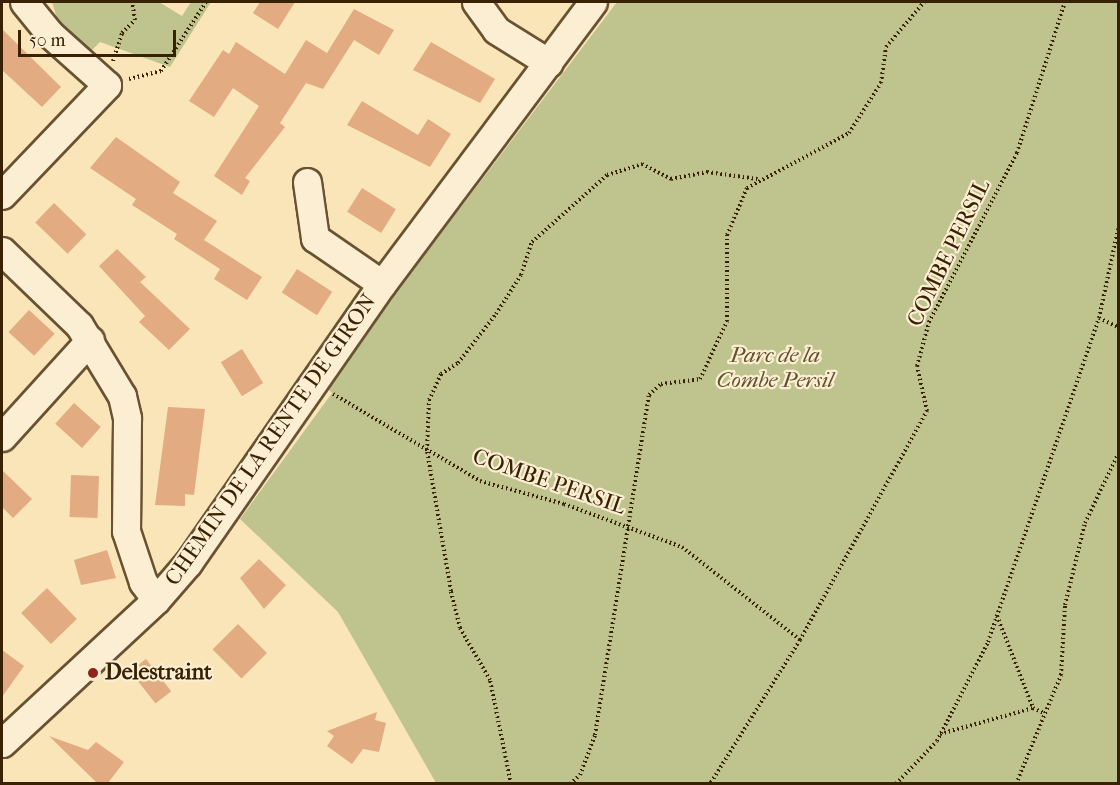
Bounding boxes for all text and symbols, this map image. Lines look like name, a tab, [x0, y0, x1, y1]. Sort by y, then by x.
scale bar	[21, 18, 178, 56]
text: 50 m	[29, 30, 65, 51]
street label: COMBE PERSIL	[902, 175, 996, 331]
street label: CHEMIN DE LA RENTE DE GIRON	[160, 289, 382, 591]
park label: Parc de la Combe Persil	[717, 342, 833, 394]
street label: COMBE PERSIL	[469, 443, 629, 521]
place label: Delestraint	[105, 660, 212, 686]
marker: Delestraint	[86, 666, 100, 680]

